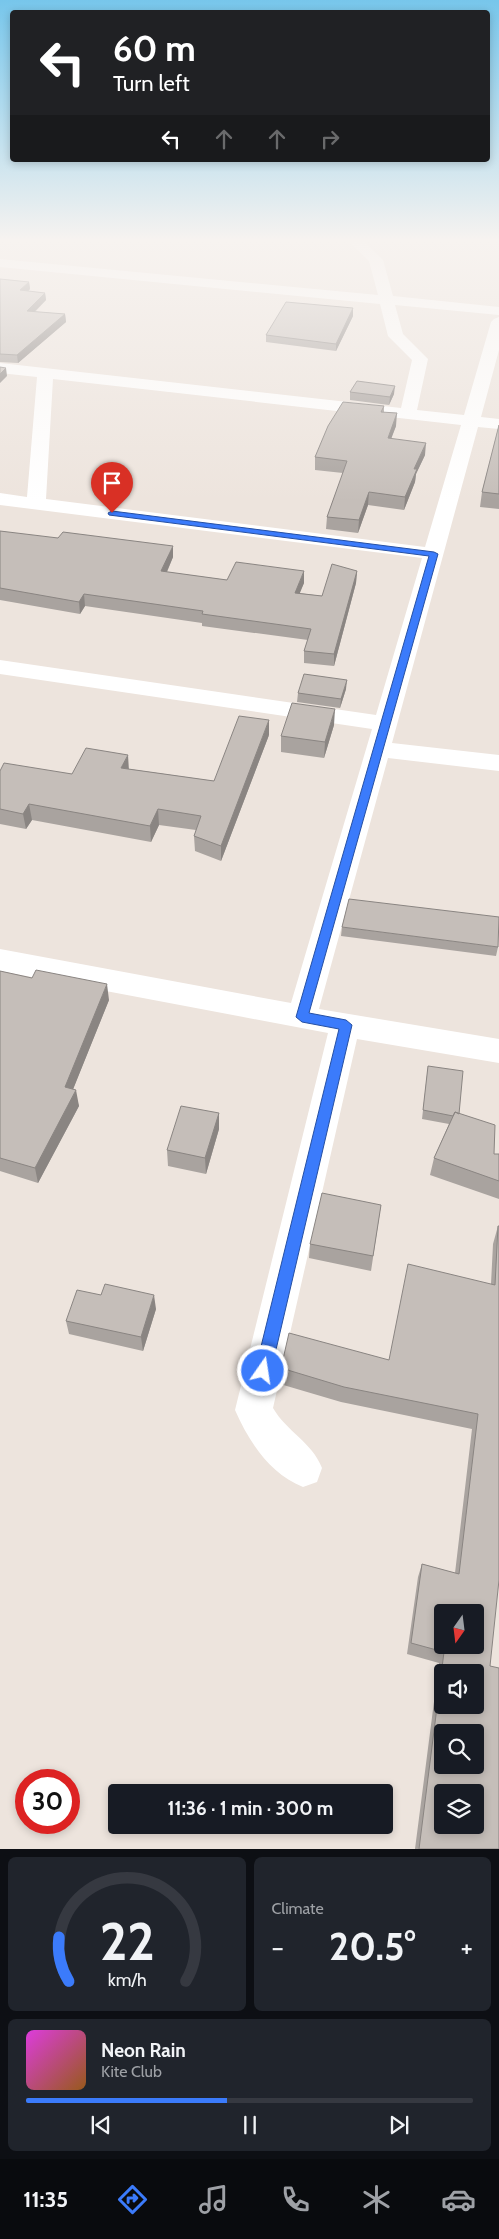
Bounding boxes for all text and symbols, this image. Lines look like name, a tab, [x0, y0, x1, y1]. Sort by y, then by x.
text: 60 m	[113, 27, 196, 70]
icon: left	[30, 30, 95, 95]
text: Turn left	[113, 70, 190, 97]
icon: left	[157, 125, 185, 153]
icon: ahead	[210, 125, 238, 153]
icon: ahead	[263, 125, 291, 153]
icon: right	[316, 125, 344, 153]
pin	[91, 462, 133, 513]
icon: arrive	[98, 469, 126, 497]
position arrow	[236, 1344, 288, 1396]
north arrow	[434, 1604, 484, 1654]
map controls	[434, 1604, 484, 1834]
button: sound	[434, 1664, 484, 1714]
button: search	[434, 1724, 484, 1774]
speed limit sign: 30	[15, 1769, 80, 1834]
button: layers	[434, 1784, 484, 1834]
text: 11:36 · 1 min · 300 m	[168, 1797, 333, 1820]
text: Climate	[272, 1899, 324, 1918]
text: 22	[99, 1910, 154, 1973]
text: 20.5°	[329, 1923, 415, 1970]
text: −	[272, 1930, 284, 1964]
text: +	[461, 1930, 473, 1964]
text: km/h	[107, 1969, 146, 1990]
text: Neon Rain	[101, 2039, 186, 2062]
text: Kite Club	[101, 2062, 162, 2081]
icon: previous	[87, 2111, 115, 2139]
icon: pause	[236, 2111, 264, 2139]
icon: next	[385, 2111, 413, 2139]
icon: directions	[115, 2182, 150, 2217]
icon: music	[196, 2182, 231, 2217]
icon: phone	[278, 2182, 313, 2217]
icon: climate	[359, 2182, 394, 2217]
icon: car	[441, 2182, 476, 2217]
text: 11:35	[23, 2186, 68, 2213]

